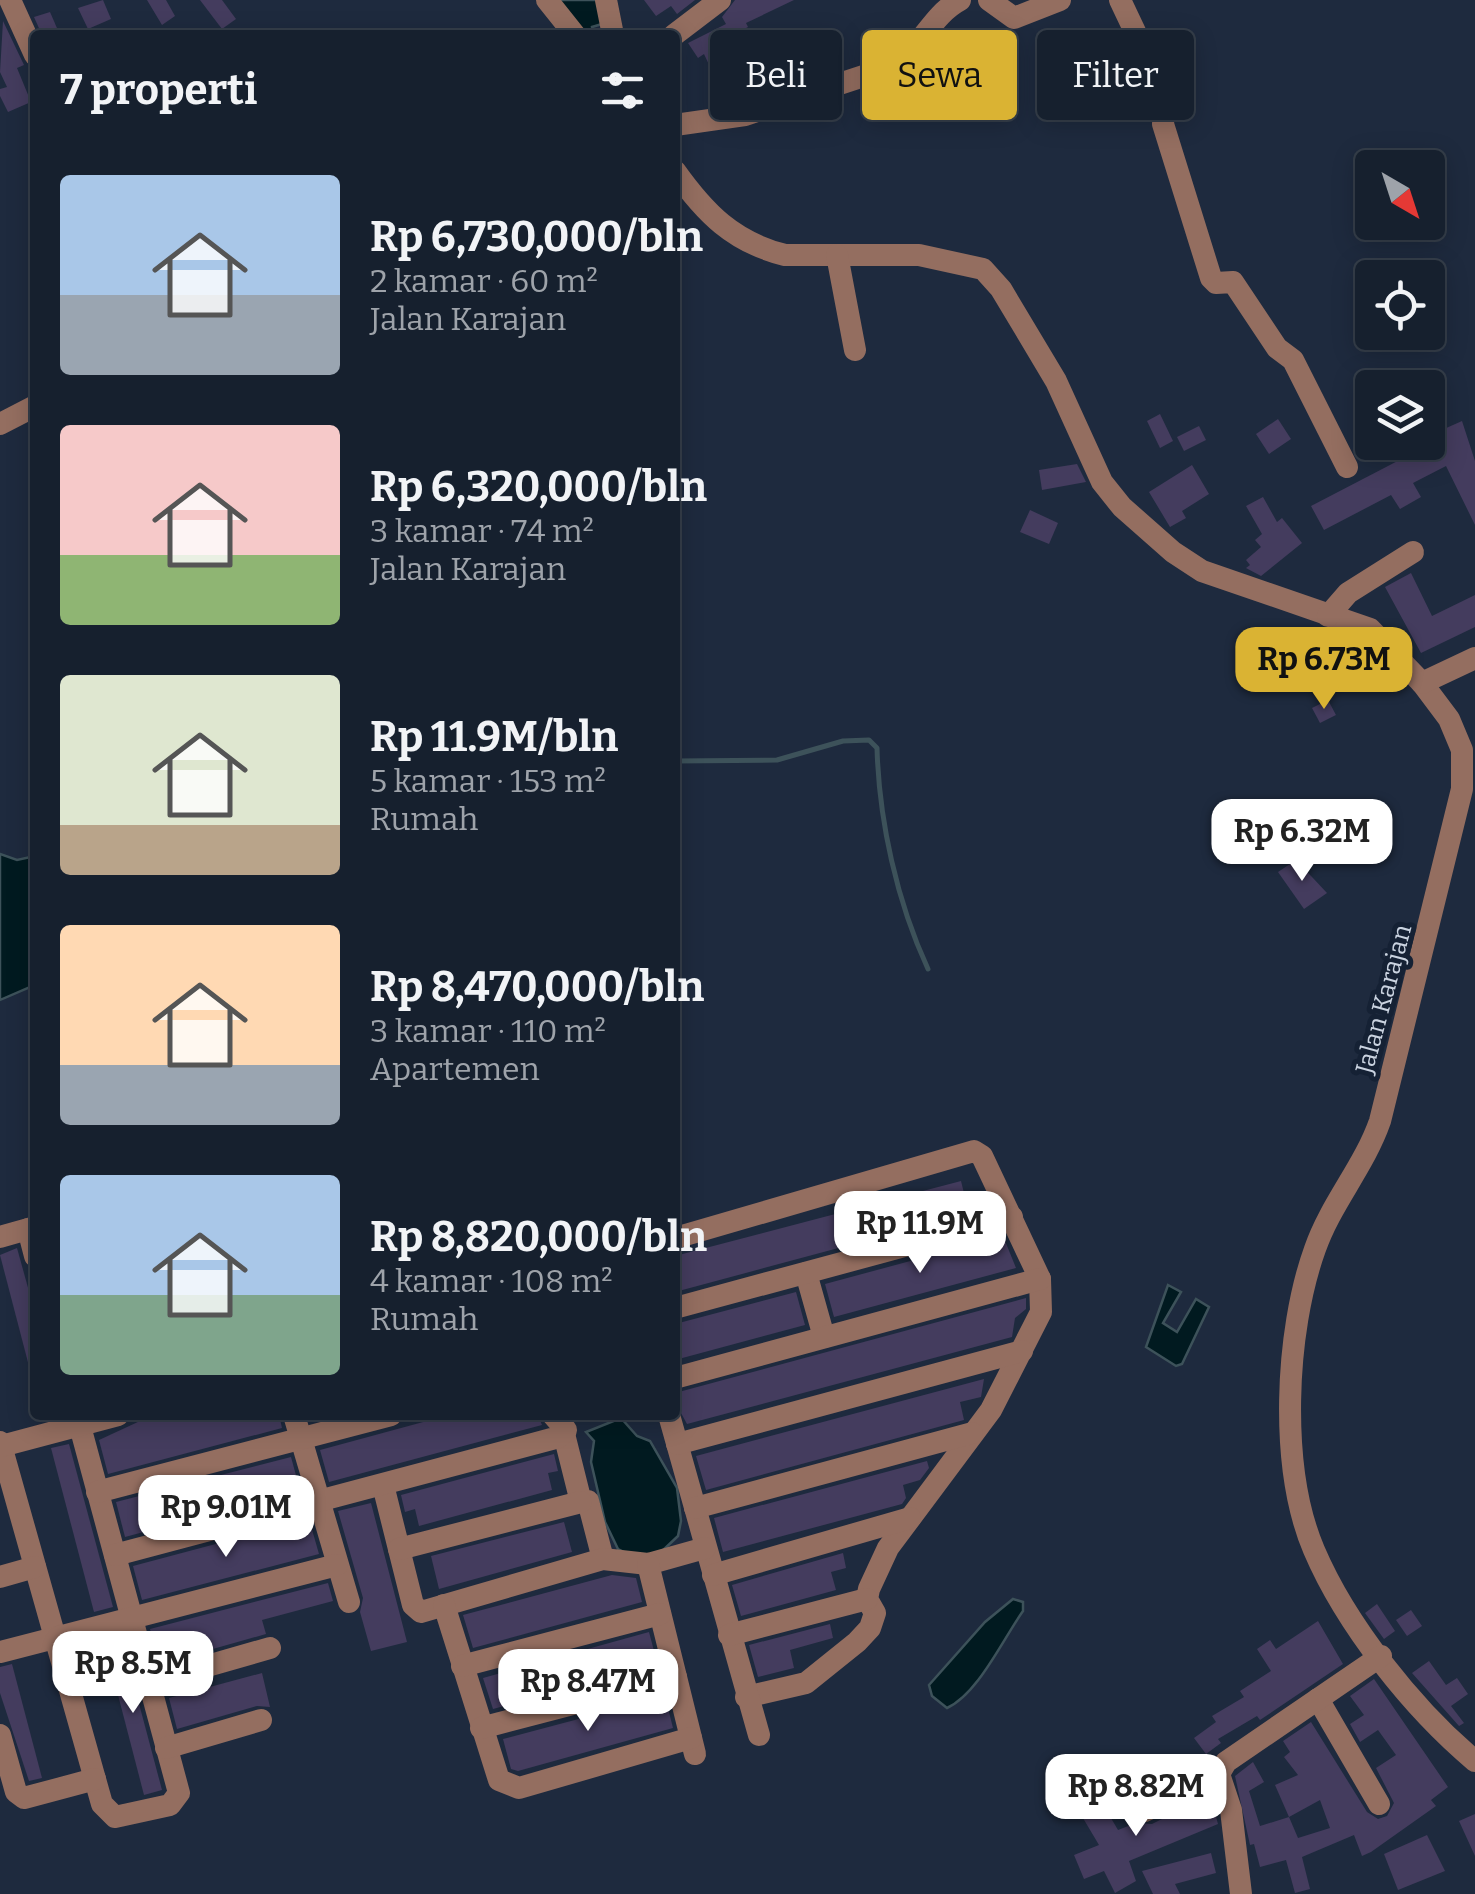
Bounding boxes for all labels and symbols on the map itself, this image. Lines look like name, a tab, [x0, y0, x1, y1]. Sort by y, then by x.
north arrow	[1355, 150, 1445, 240]
pin: Rp 6.73M	[1221, 627, 1427, 712]
pin: Rp 6.32M	[1199, 799, 1405, 884]
street label: Jalan Karajan	[1349, 921, 1418, 1078]
pin: Rp 11.9M	[817, 1191, 1023, 1276]
pin: Rp 9.01M	[123, 1475, 329, 1560]
pin: Rp 8.5M	[41, 1631, 225, 1716]
pin: Rp 8.47M	[485, 1649, 691, 1734]
pin: Rp 8.82M	[1033, 1754, 1239, 1839]

